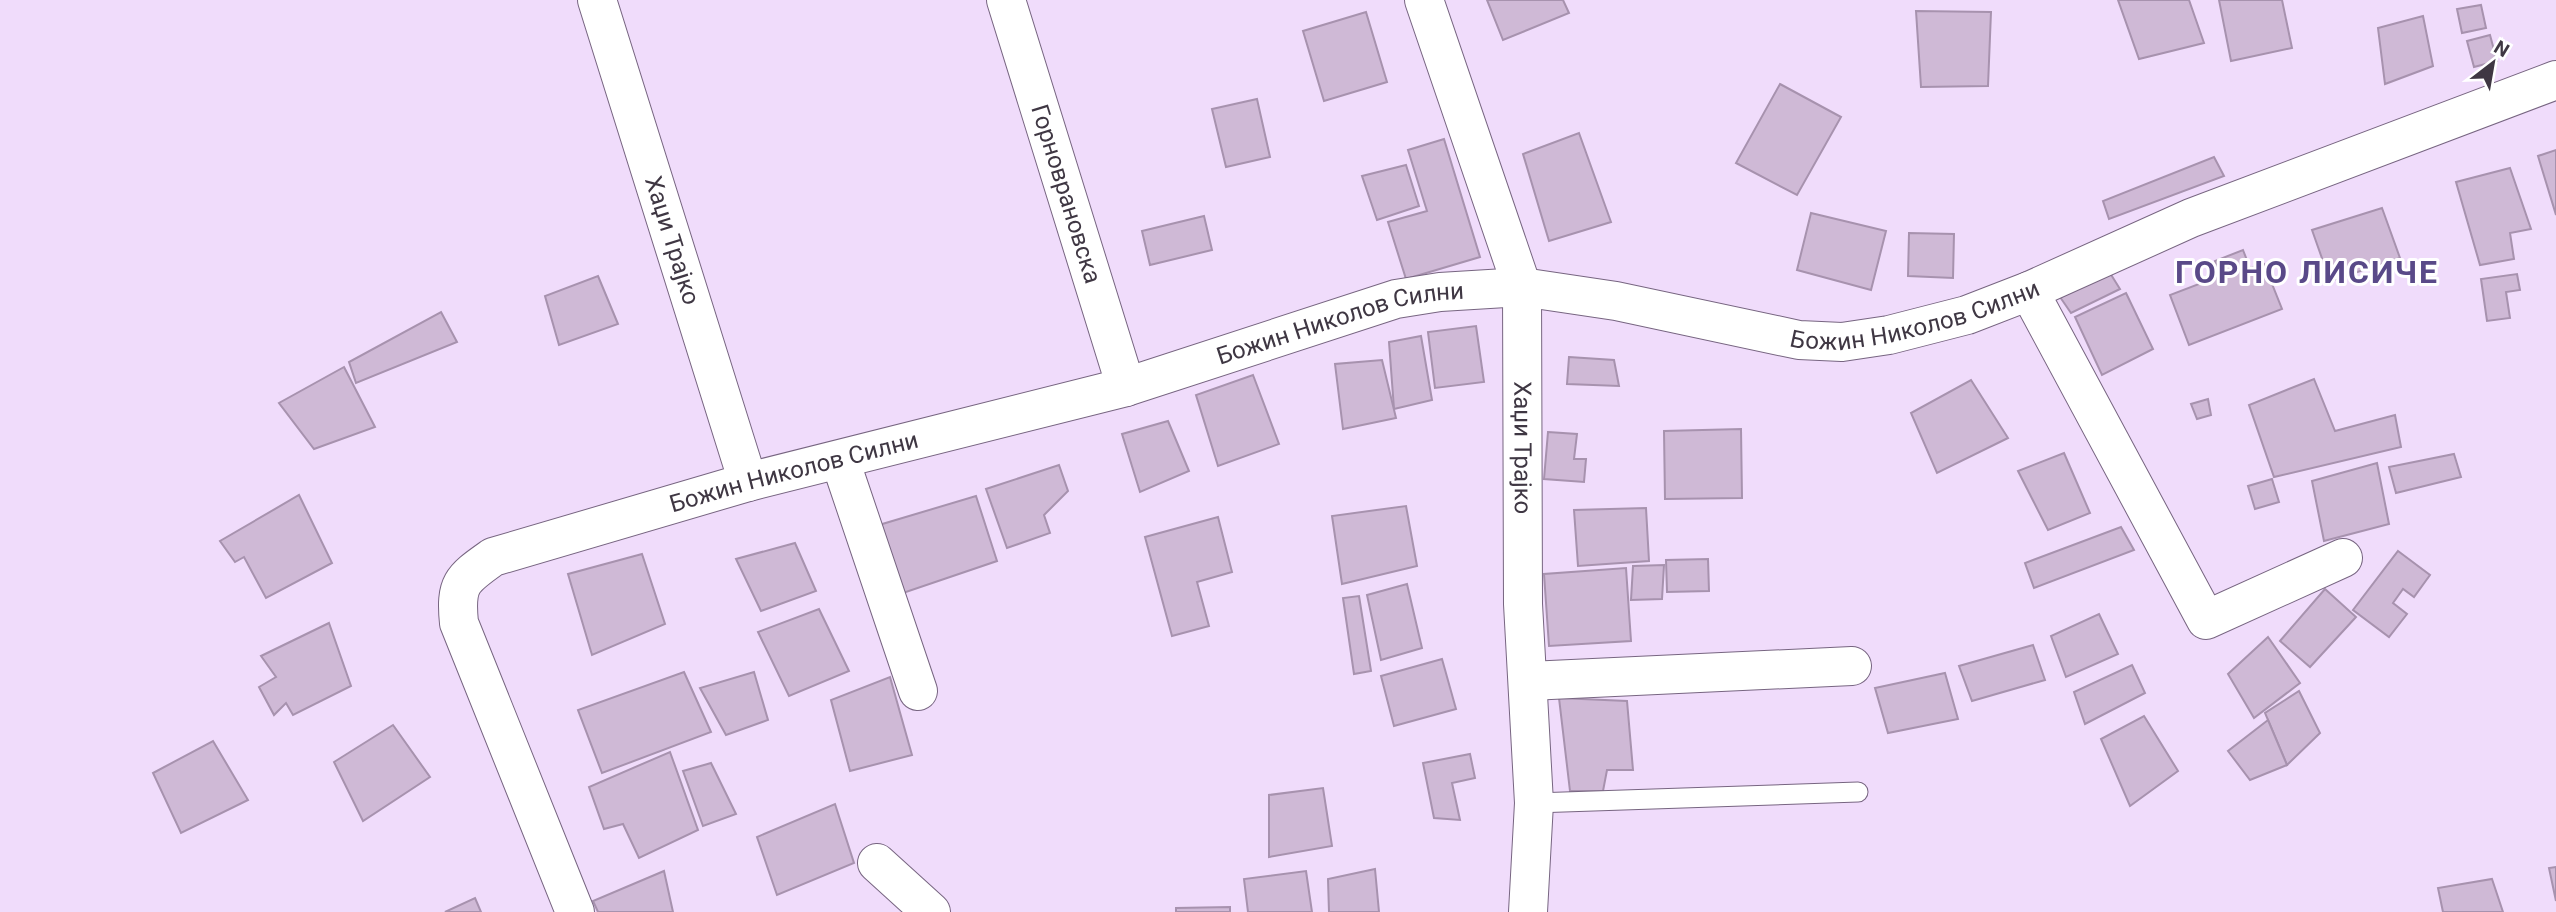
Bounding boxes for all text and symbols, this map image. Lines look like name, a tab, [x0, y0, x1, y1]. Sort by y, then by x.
north arrow	[2458, 28, 2528, 98]
text: N	[2490, 36, 2513, 62]
street label: Горноврановска	[1025, 101, 1107, 287]
street label: Хаџи Трајко	[639, 173, 706, 308]
district label: ГОРНО ЛИСИЧЕ	[2175, 253, 2439, 291]
street label: Божин Николов Силни	[1788, 274, 2044, 357]
street label: Божин Николов Силни	[1213, 277, 1465, 371]
street label: Хаџи Трајко	[1508, 381, 1537, 514]
street label: Божин Николов Силни	[666, 426, 921, 518]

